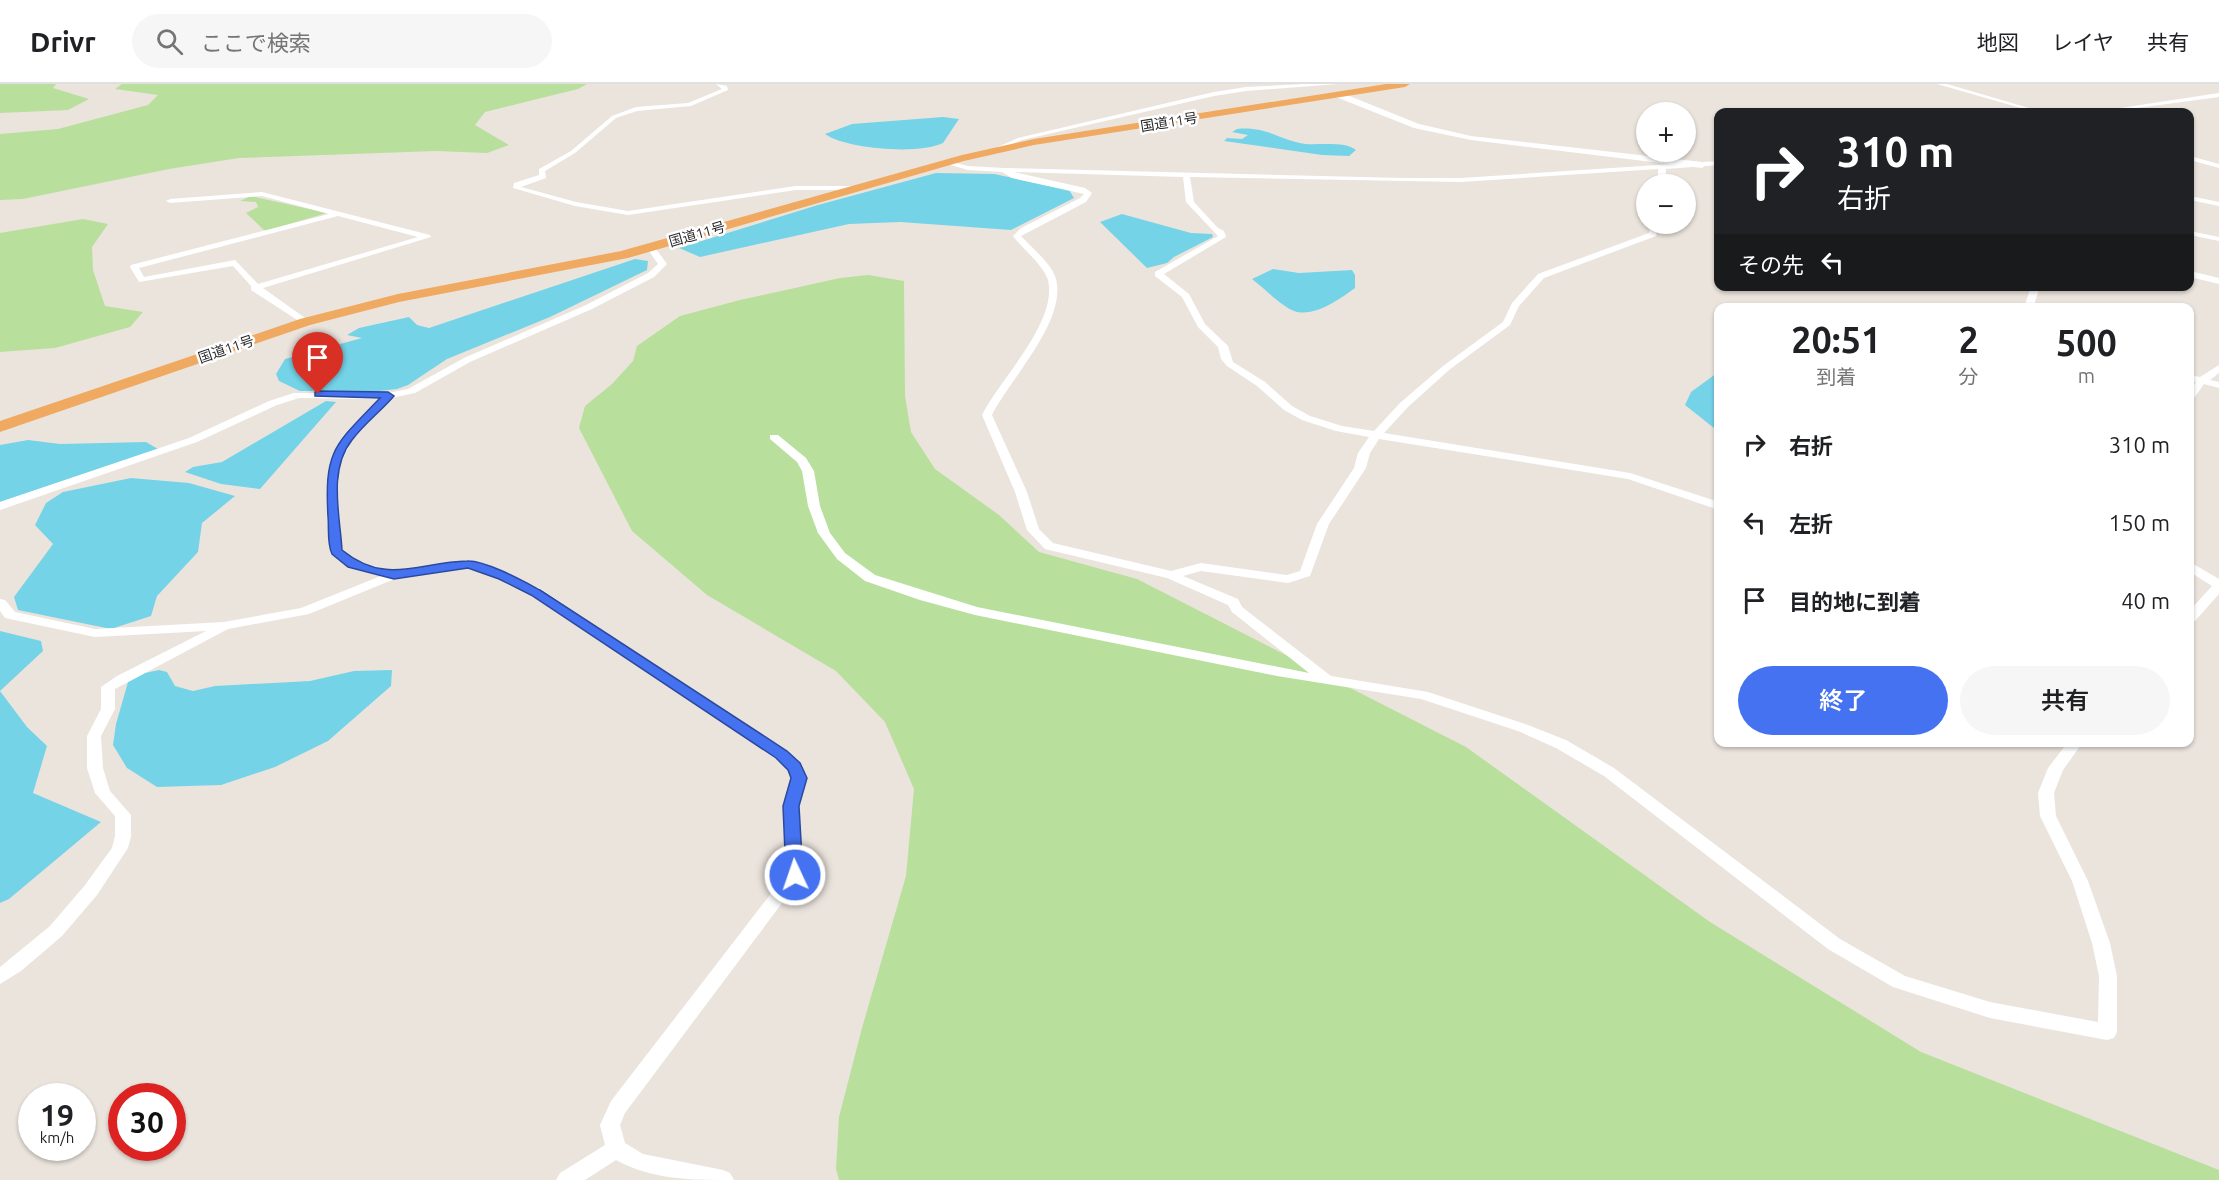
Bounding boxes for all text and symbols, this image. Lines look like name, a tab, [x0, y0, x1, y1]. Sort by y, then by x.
search box	[132, 14, 552, 68]
icon: search	[153, 25, 186, 58]
text: Drivr	[30, 26, 96, 57]
text: ここで検索	[201, 30, 311, 55]
text: 地図	[1977, 30, 2019, 54]
text: レイヤ	[2052, 30, 2114, 54]
text: 共有	[2147, 30, 2189, 54]
map controls	[1636, 102, 1696, 234]
button: +	[1636, 102, 1696, 162]
street label: 国道11号	[1139, 110, 1199, 134]
text: 310 m	[1837, 128, 1954, 175]
icon: right	[1738, 132, 1816, 210]
button: −	[1636, 174, 1696, 234]
text: 右折	[1837, 183, 1891, 213]
street label: 国道11号	[667, 218, 727, 250]
icon: left	[1816, 246, 1849, 279]
text: その先	[1738, 252, 1804, 277]
text: 20:51	[1791, 319, 1881, 360]
text: 2	[1958, 319, 1979, 360]
text: 500	[2056, 322, 2117, 363]
street label: 国道11号	[196, 332, 256, 366]
pin	[292, 332, 343, 394]
icon: arrive	[301, 341, 334, 374]
text: m	[2078, 364, 2095, 387]
text: 到着	[1816, 365, 1856, 388]
text: 分	[1959, 365, 1979, 388]
icon: right	[1738, 428, 1771, 461]
text: 310 m	[2109, 432, 2170, 457]
text: 右折	[1789, 433, 1833, 458]
icon: left	[1738, 506, 1771, 539]
text: 150 m	[2109, 510, 2170, 535]
text: 左折	[1789, 511, 1833, 536]
icon: arrive	[1738, 584, 1771, 617]
text: 40 m	[2121, 588, 2170, 613]
text: 目的地に到着	[1789, 589, 1921, 614]
button: 終了	[1738, 666, 1948, 735]
button: 共有	[1960, 666, 2170, 735]
position arrow	[763, 843, 827, 907]
speed limit sign: 30	[108, 1083, 186, 1161]
text: 19	[40, 1098, 74, 1132]
text: km/h	[40, 1129, 74, 1146]

